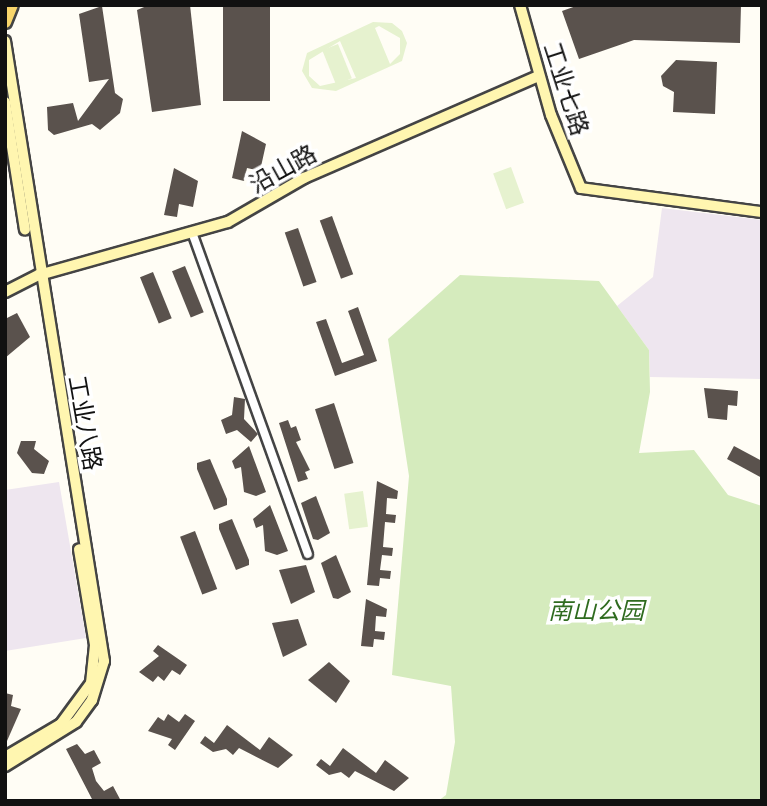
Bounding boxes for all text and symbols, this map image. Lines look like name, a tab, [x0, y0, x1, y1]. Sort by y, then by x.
street label: 工业七路	[537, 39, 595, 139]
street label: 沿山路	[245, 139, 321, 199]
street label: 工业八路	[62, 373, 108, 473]
park label: 南山公园	[548, 597, 644, 625]

